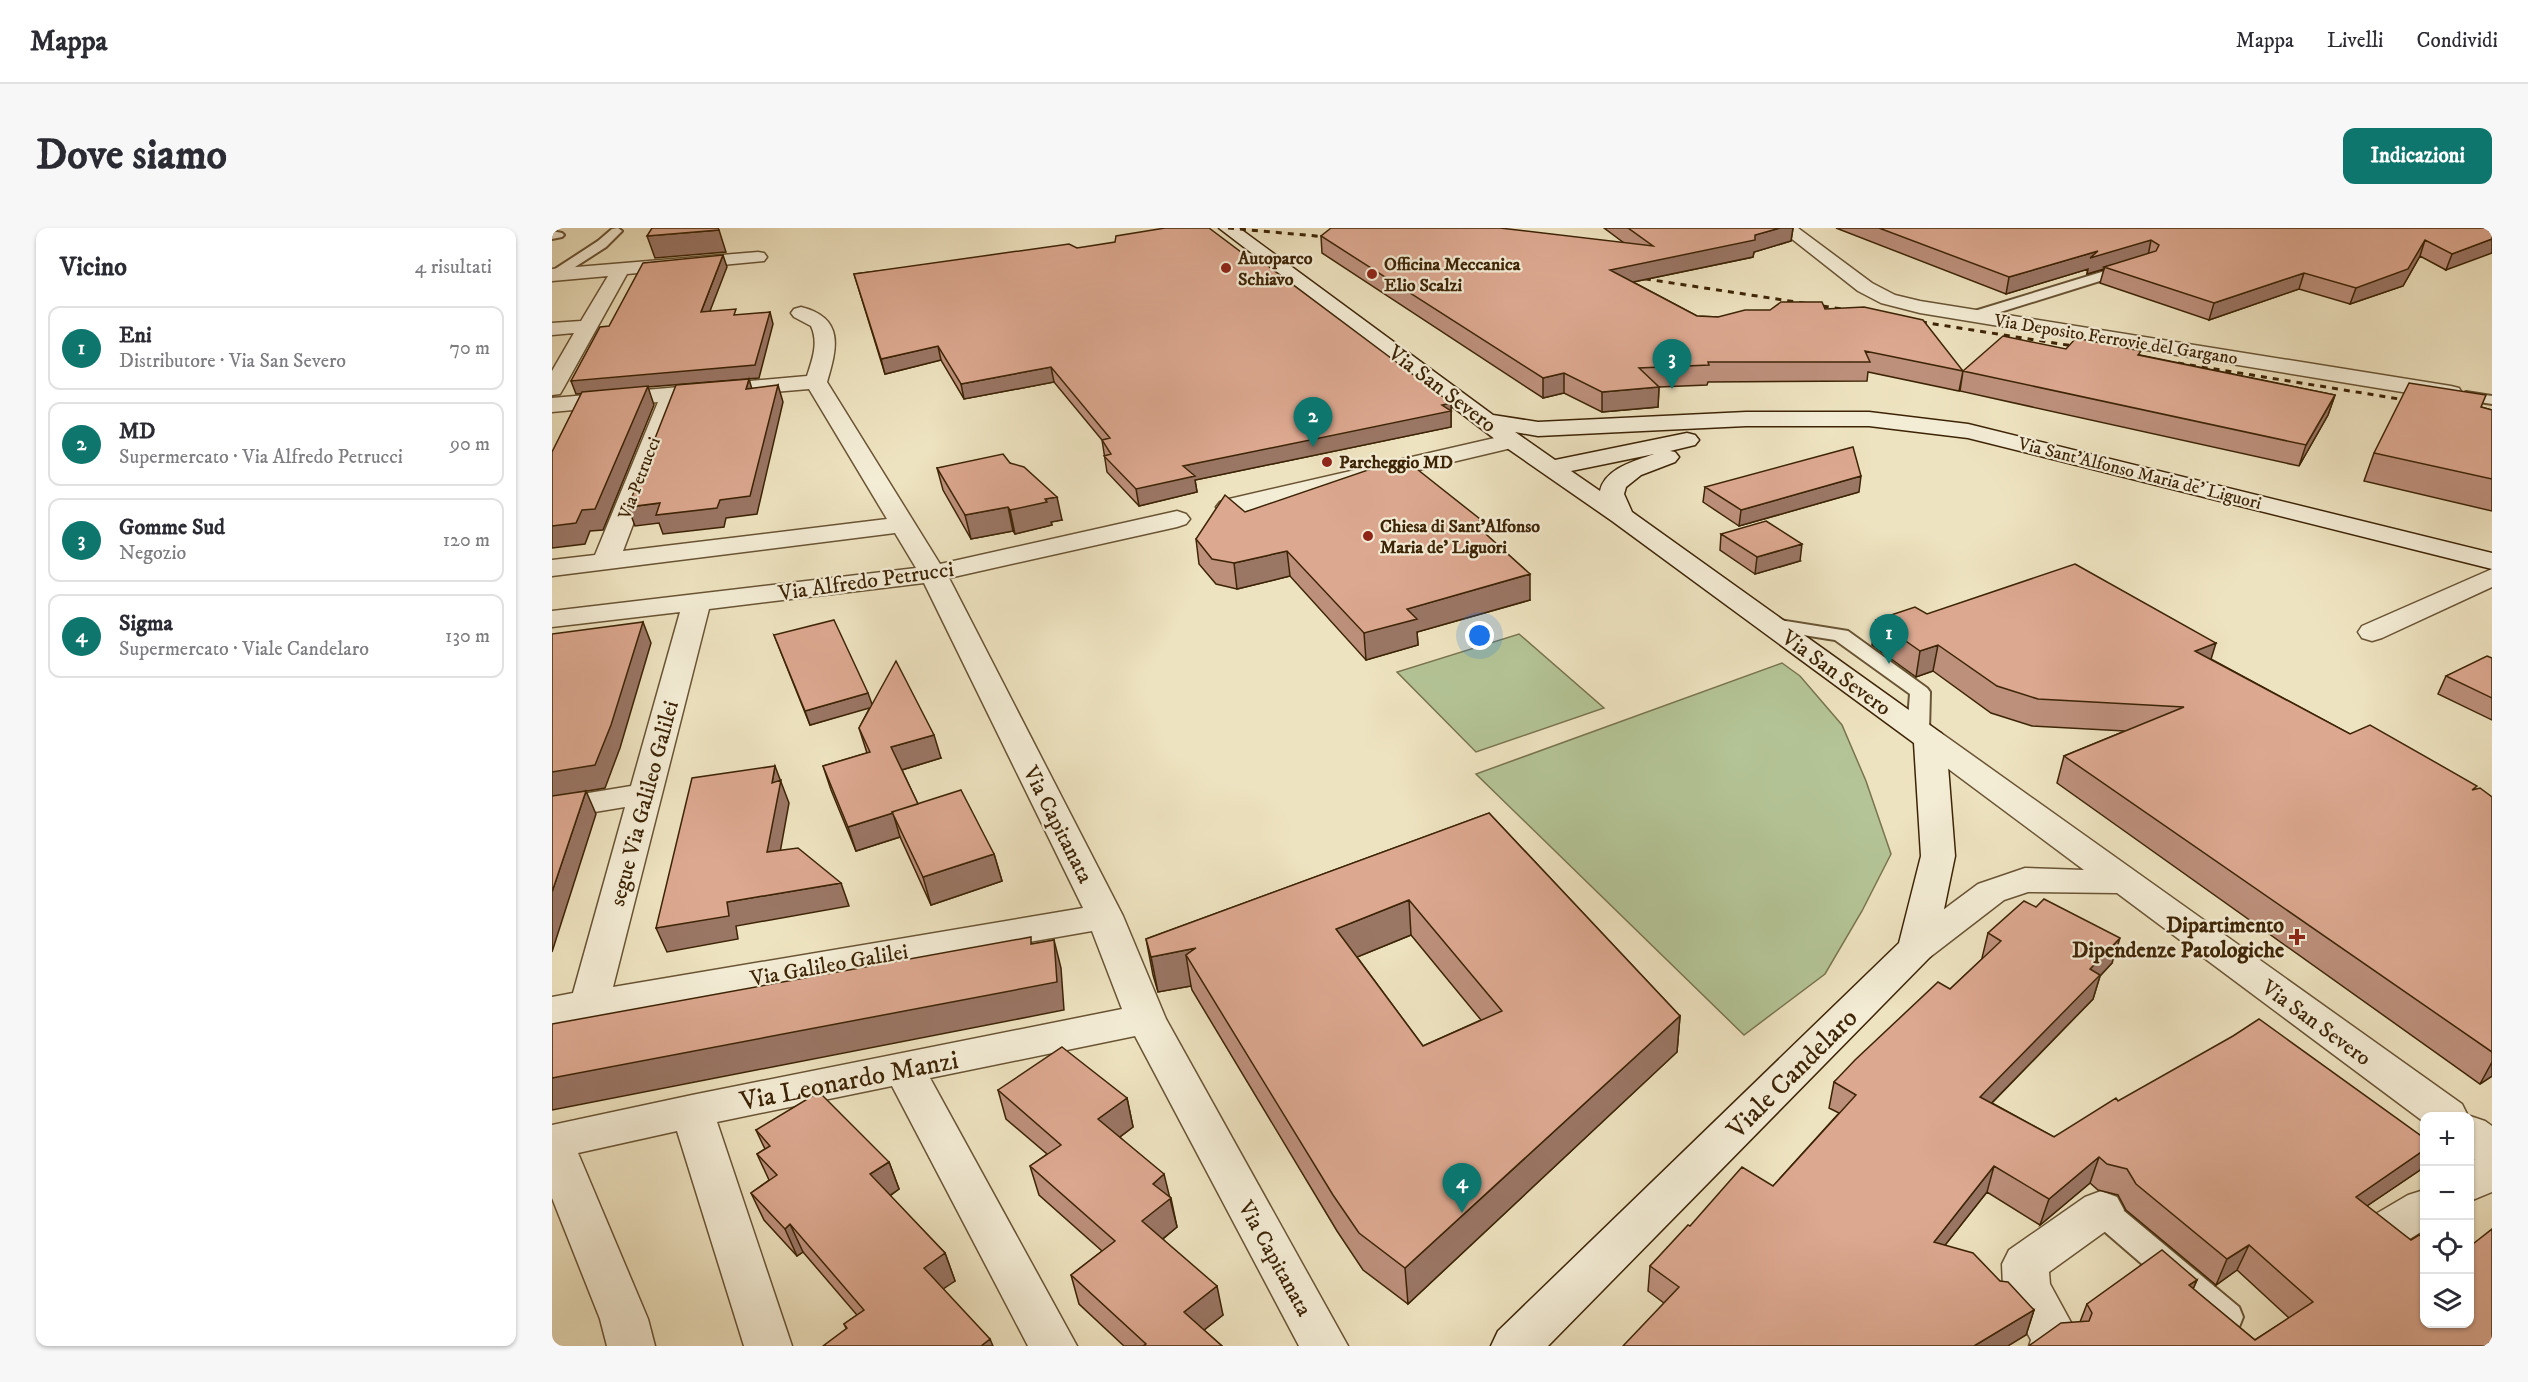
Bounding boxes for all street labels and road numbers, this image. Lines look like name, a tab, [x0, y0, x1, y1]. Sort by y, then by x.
street label: Via Deposito Ferrovie del Gargano	[1992, 310, 2239, 370]
street label: Via San Severo	[1382, 339, 1502, 439]
street label: Via Sant'Alfonso Maria de' Liguori	[2015, 433, 2264, 515]
street label: Via Petrucci	[614, 434, 666, 524]
street label: Via Alfredo Petrucci	[776, 556, 956, 607]
street label: Via San Severo	[1775, 624, 1896, 722]
street label: segue Via Galileo Galilei	[604, 698, 685, 909]
street label: Via Capitanata	[1016, 761, 1099, 888]
street label: Via Galileo Galilei	[747, 938, 910, 993]
street label: Via San Severo	[2255, 974, 2376, 1072]
street label: Viale Candelaro	[1719, 1001, 1865, 1147]
street label: Via Leonardo Manzi	[736, 1043, 961, 1119]
street label: Via Capitanata	[1231, 1195, 1318, 1322]

